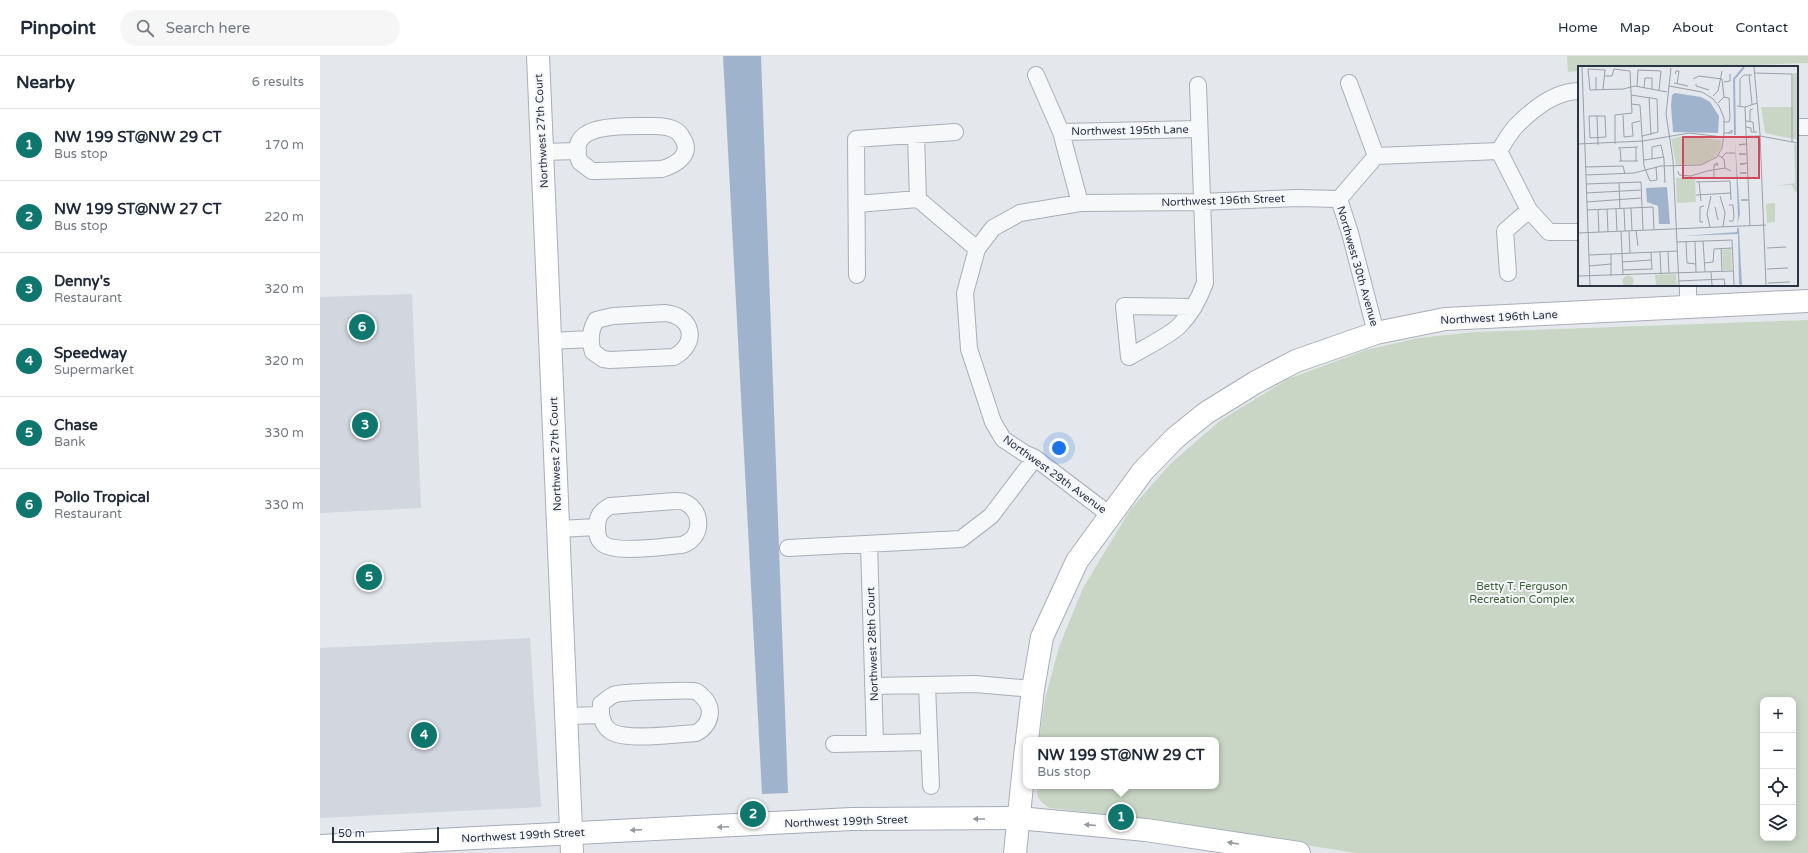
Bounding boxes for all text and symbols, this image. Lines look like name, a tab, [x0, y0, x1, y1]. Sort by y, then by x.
search box	[120, 10, 400, 46]
text: Pinpoint	[20, 17, 96, 39]
icon: search	[134, 17, 156, 39]
text: Search here	[166, 19, 250, 37]
text: Home	[1558, 19, 1598, 36]
text: Map	[1620, 19, 1650, 36]
text: About	[1672, 19, 1714, 36]
text: Contact	[1736, 19, 1788, 36]
inset map	[1578, 66, 1798, 286]
text: Nearby	[16, 72, 75, 93]
text: 6 results	[252, 74, 304, 90]
street label: Northwest 27th Court	[532, 74, 551, 188]
street label: Northwest 195th Lane	[1071, 123, 1189, 138]
text: NW 199 ST@NW 29 CT	[54, 128, 222, 146]
text: 1	[25, 137, 33, 153]
text: 170 m	[264, 137, 304, 153]
text: Bus stop	[54, 146, 108, 162]
street label: Northwest 196th Street	[1161, 192, 1285, 209]
text: NW 199 ST@NW 27 CT	[54, 200, 222, 218]
street label: Northwest 30th Avenue	[1334, 205, 1381, 328]
text: 2	[25, 209, 33, 225]
text: 220 m	[264, 209, 304, 225]
text: Bus stop	[54, 218, 108, 234]
text: Denny's	[54, 272, 110, 290]
text: 3	[25, 281, 33, 297]
text: 320 m	[264, 281, 304, 297]
text: Restaurant	[54, 290, 122, 306]
street label: Northwest 196th Lane	[1440, 308, 1558, 327]
pin: 6	[349, 312, 375, 342]
text: Speedway	[54, 344, 127, 362]
text: 4	[25, 353, 33, 369]
text: 320 m	[264, 353, 304, 369]
text: Supermarket	[54, 362, 134, 378]
street label: Northwest 27th Court	[547, 397, 564, 511]
pin: 3	[352, 410, 378, 440]
text: Chase	[54, 416, 98, 434]
text: 5	[25, 425, 33, 441]
text: 330 m	[264, 425, 304, 441]
street label: Northwest 29th Avenue	[1001, 433, 1109, 516]
text: Bank	[54, 434, 85, 450]
your location	[1049, 438, 1069, 458]
text: Pollo Tropical	[54, 488, 150, 506]
text: 6	[25, 497, 33, 513]
text: 330 m	[264, 497, 304, 513]
text: Restaurant	[54, 506, 122, 522]
pin: 5	[356, 562, 382, 592]
park label: Betty T. Ferguson Recreation Complex	[1469, 580, 1575, 606]
street label: Northwest 28th Court	[864, 587, 881, 701]
map controls	[1760, 697, 1796, 841]
button: +	[1760, 697, 1796, 733]
pin: 4	[411, 720, 437, 750]
button: −	[1760, 733, 1796, 769]
popup	[1023, 737, 1219, 789]
text: NW 199 ST@NW 29 CT	[1037, 746, 1205, 764]
text: Bus stop	[1037, 764, 1091, 780]
button: locate	[1760, 769, 1796, 805]
pin: 2	[740, 799, 766, 829]
pin: 1	[1108, 802, 1134, 832]
button: layers	[1760, 805, 1796, 841]
street label: Northwest 199th Street	[784, 813, 908, 830]
one-way arrow	[972, 816, 985, 822]
one-way arrow	[1084, 822, 1096, 828]
one-way arrow	[717, 823, 729, 830]
scale bar	[332, 825, 439, 844]
street label: Northwest 199th Street	[461, 826, 585, 845]
text: 50 m	[338, 827, 365, 840]
one-way arrow	[629, 827, 642, 833]
one-way arrow	[1227, 840, 1239, 846]

